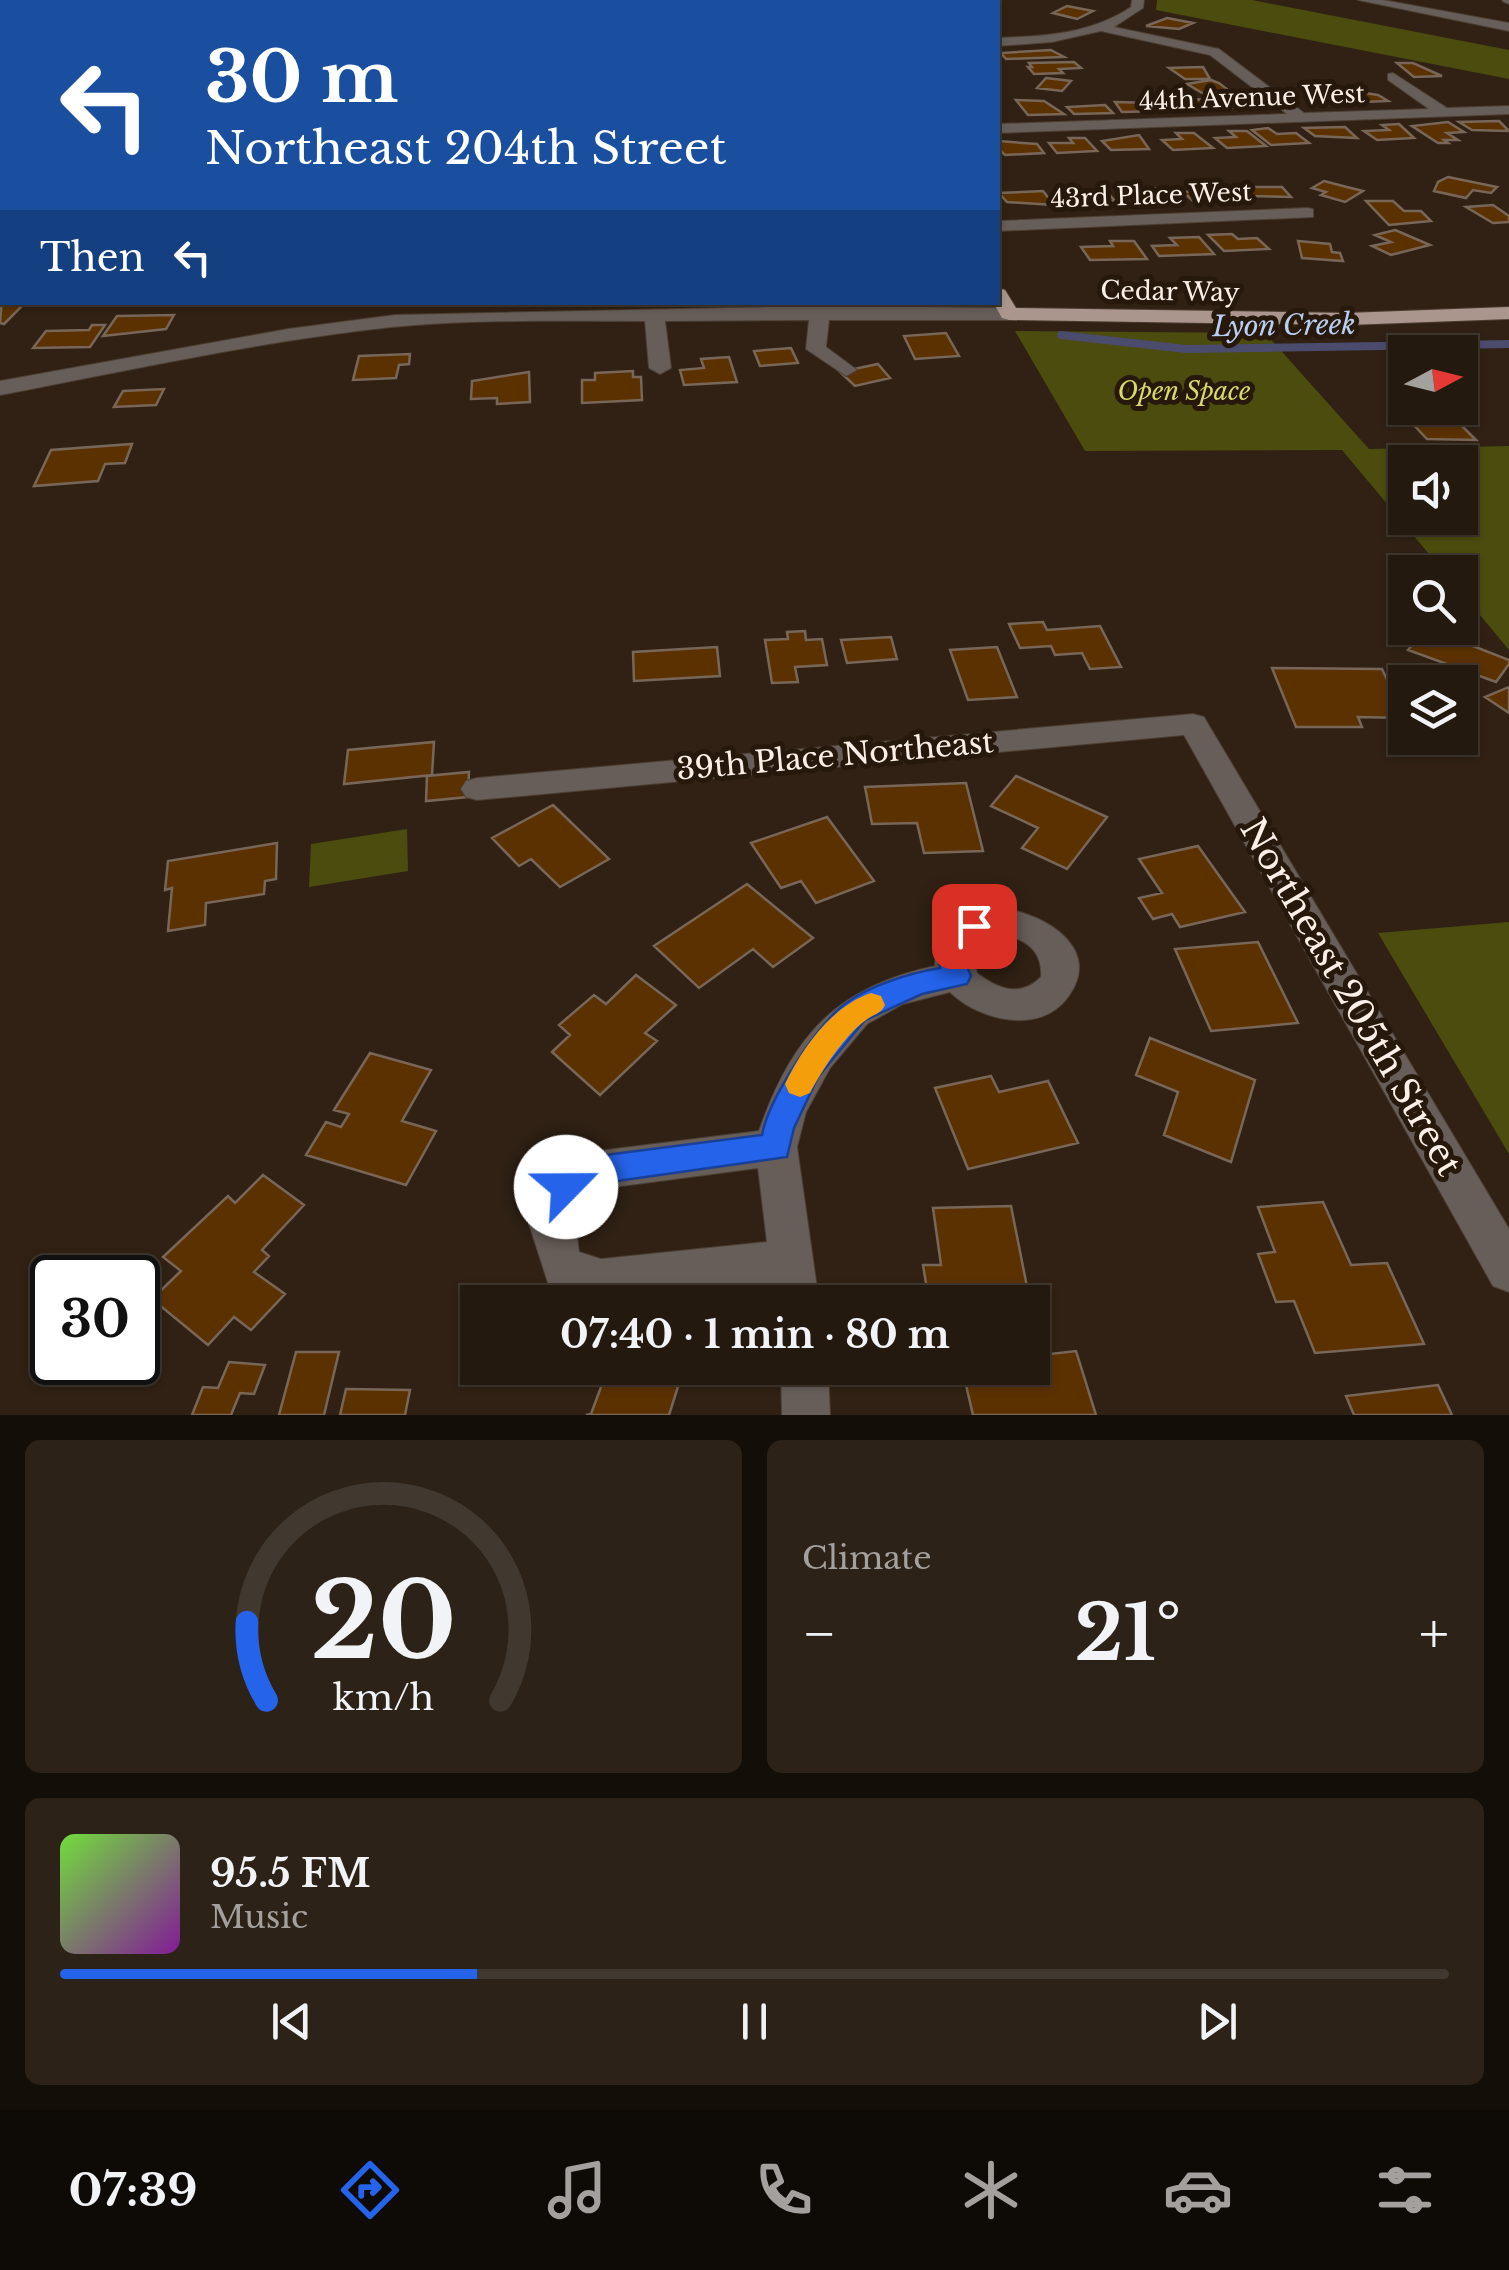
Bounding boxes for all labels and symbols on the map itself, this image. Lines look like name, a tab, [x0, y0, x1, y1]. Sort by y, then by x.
street label: 44th Avenue West	[1139, 78, 1366, 117]
street label: 43rd Place West	[1050, 176, 1253, 215]
street label: Cedar Way	[1100, 275, 1240, 308]
water label: Lyon Creek	[1211, 307, 1356, 344]
north arrow	[1388, 335, 1478, 425]
park label: Open Space	[1117, 376, 1251, 407]
street label: 39th Place Northeast	[675, 723, 996, 788]
street label: Northeast 205th Street	[1232, 811, 1471, 1183]
pin	[932, 884, 1017, 969]
position arrow	[514, 1135, 618, 1239]
speed limit sign: 30	[30, 1255, 160, 1385]

